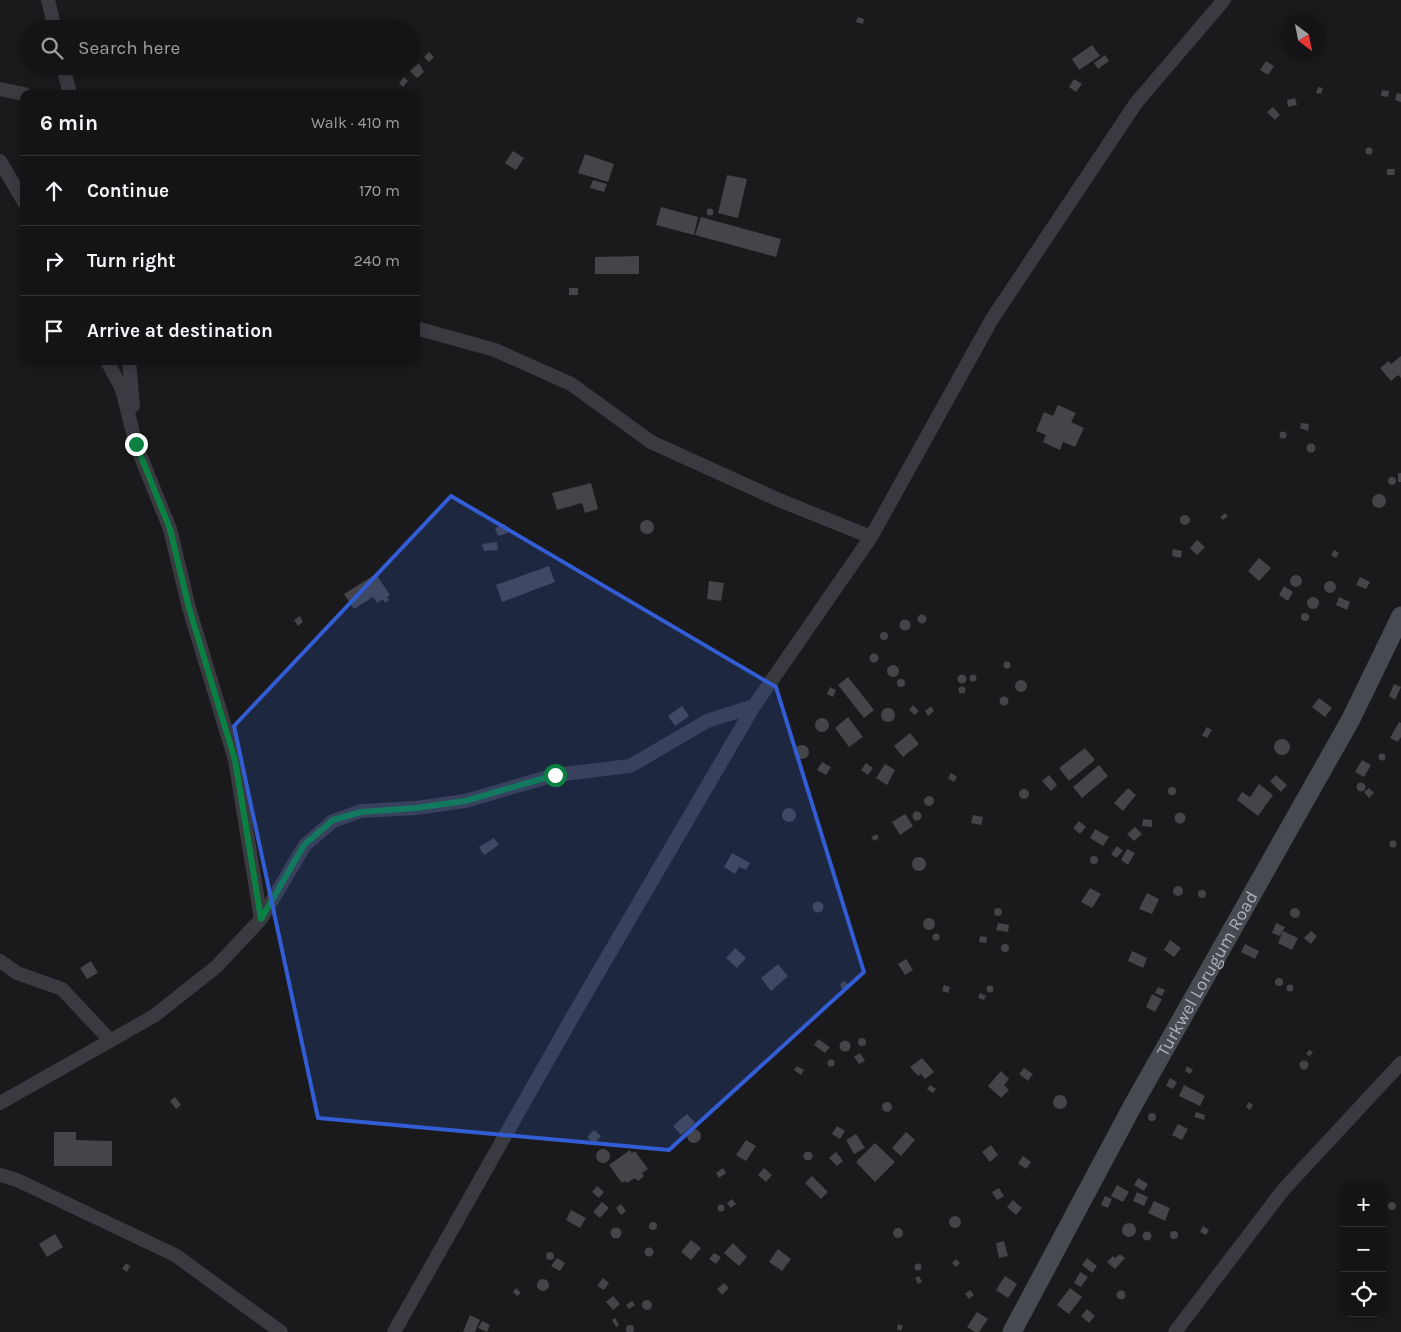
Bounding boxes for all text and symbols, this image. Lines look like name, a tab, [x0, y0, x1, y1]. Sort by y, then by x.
north arrow	[1281, 15, 1326, 60]
search box	[20, 20, 420, 75]
icon: search	[38, 34, 66, 62]
text: Search here	[78, 37, 180, 59]
text: 6 min	[40, 111, 98, 135]
text: Walk · 410 m	[311, 113, 400, 132]
icon: ahead	[40, 177, 68, 205]
text: Continue	[87, 180, 169, 202]
text: 170 m	[359, 181, 400, 200]
icon: right	[40, 247, 68, 275]
text: Turn right	[87, 250, 176, 272]
text: 240 m	[354, 251, 400, 270]
icon: arrive	[40, 317, 68, 345]
text: Arrive at destination	[87, 320, 273, 342]
route end	[125, 433, 148, 456]
route start	[544, 764, 567, 787]
street label: Turkwel Lorugum Road	[1152, 887, 1263, 1060]
map controls	[1341, 1182, 1386, 1317]
button: +	[1341, 1182, 1386, 1227]
button: −	[1341, 1227, 1386, 1272]
button: locate	[1341, 1272, 1386, 1317]

